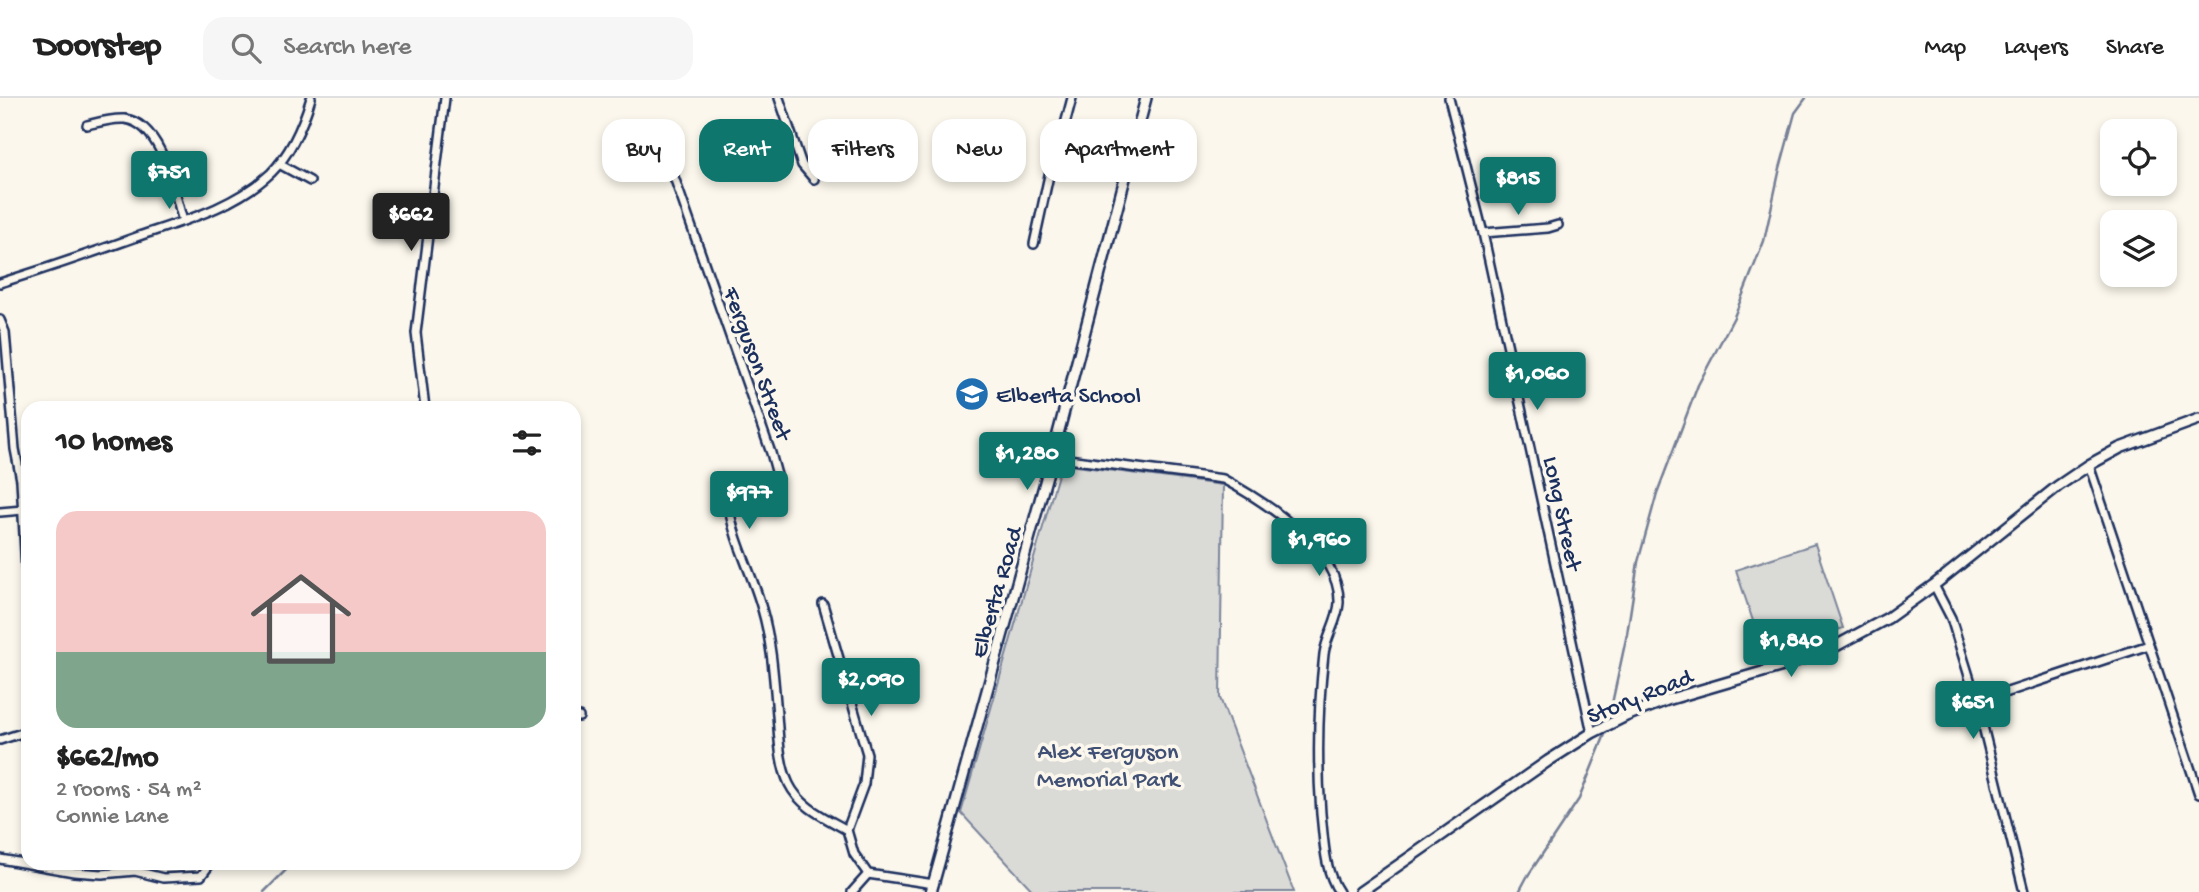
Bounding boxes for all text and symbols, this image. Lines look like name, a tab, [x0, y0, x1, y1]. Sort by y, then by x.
search box	[203, 17, 693, 80]
text: Doorstep	[35, 29, 161, 67]
icon: search	[227, 29, 265, 67]
text: Search here	[283, 33, 411, 64]
text: Map	[1924, 34, 1966, 63]
text: Layers	[2004, 34, 2068, 63]
text: Share	[2106, 34, 2164, 63]
chip: Buy	[602, 119, 685, 182]
chip: Rent	[699, 119, 794, 182]
chip: Filters	[808, 119, 918, 182]
chip: New	[932, 119, 1026, 182]
chip: Apartment	[1040, 119, 1197, 182]
map controls	[2100, 119, 2177, 287]
button: locate	[2100, 119, 2177, 196]
pin: $751	[128, 152, 210, 211]
pin: $815	[1477, 158, 1559, 217]
text: $751	[147, 160, 191, 187]
text: $815	[1496, 166, 1540, 193]
pin: $662	[370, 194, 452, 253]
text: $662	[389, 202, 433, 229]
button: layers	[2100, 210, 2177, 287]
street label: Ferguson Street	[714, 283, 798, 447]
pin: $1,060	[1480, 352, 1594, 412]
text: $1,060	[1505, 361, 1569, 388]
school or university icon: Elberta School	[953, 375, 991, 413]
place label: Elberta School	[996, 383, 1141, 412]
icon: filters	[508, 424, 546, 462]
text: 10 homes	[56, 426, 172, 461]
pin: $1,280	[970, 432, 1084, 492]
text: $1,280	[995, 441, 1059, 468]
street label: Long Street	[1534, 454, 1587, 576]
pin: $977	[708, 472, 790, 531]
text: $977	[726, 480, 772, 507]
pin: $1,960	[1262, 518, 1376, 578]
street label: Elberta Road	[966, 522, 1031, 662]
text: $1,960	[1287, 527, 1351, 554]
icon: home	[238, 556, 364, 682]
pin: $1,840	[1734, 620, 1848, 679]
text: $1,840	[1759, 628, 1823, 655]
pin: $2,090	[814, 658, 928, 718]
street label: Story Road	[1583, 663, 1699, 733]
text: $2,090	[838, 667, 904, 694]
pin: $651	[1932, 682, 2014, 741]
text: $651	[1951, 690, 1995, 717]
park label: Alex Ferguson Memorial Park	[1037, 739, 1181, 796]
text: $662/mo	[56, 742, 159, 777]
text: 2 rooms · 54 m²	[56, 777, 202, 804]
text: Connie Lane	[56, 804, 169, 831]

